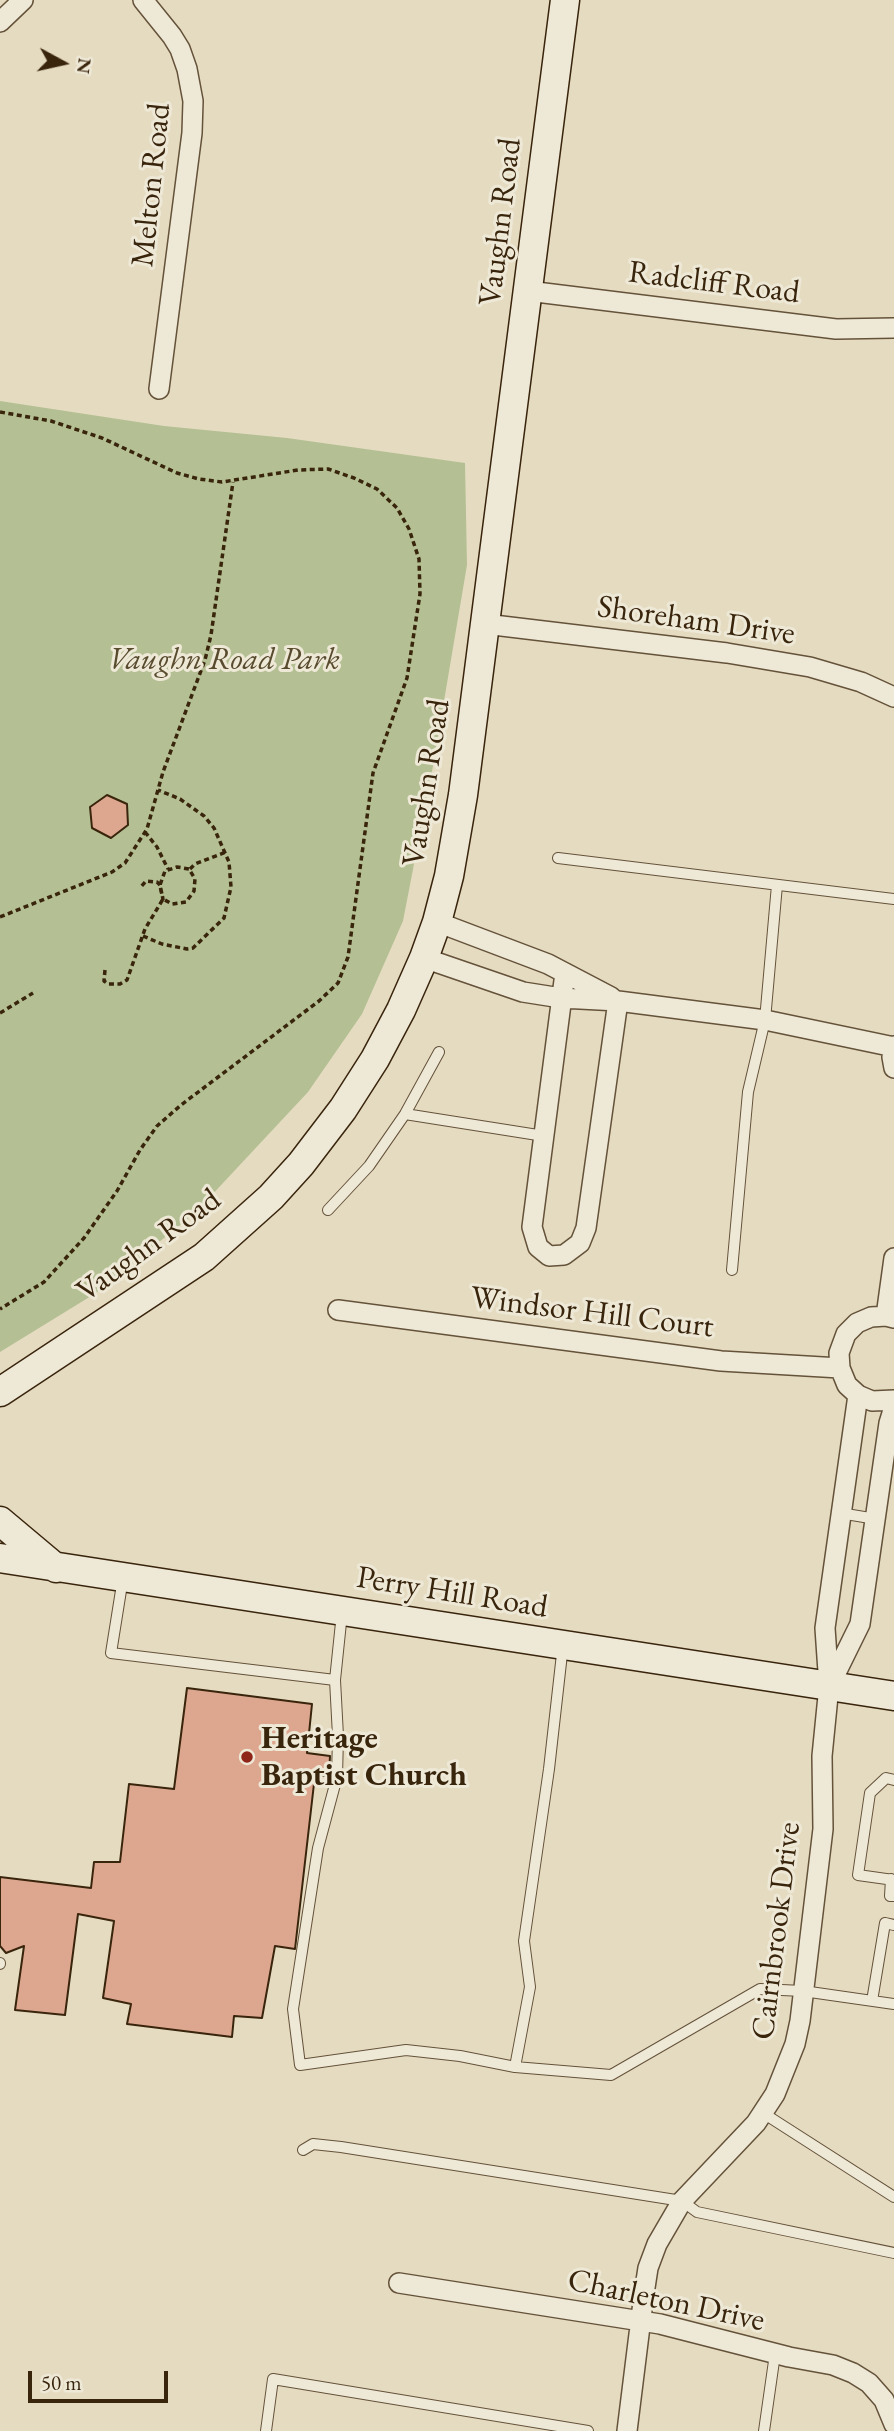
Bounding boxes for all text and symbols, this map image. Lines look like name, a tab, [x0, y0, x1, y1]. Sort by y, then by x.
north arrow	[28, 28, 98, 98]
text: N	[71, 57, 98, 75]
street label: Melton Road	[124, 101, 180, 269]
street label: Vaughn Road	[472, 136, 530, 308]
street label: Radcliff Road	[626, 253, 802, 313]
street label: Shoreham Drive	[595, 588, 797, 654]
park label: Vaughn Road Park	[108, 641, 340, 679]
street label: Vaughn Road	[395, 697, 459, 869]
street label: Vaughn Road	[70, 1181, 228, 1311]
street label: Windsor Hill Court	[468, 1279, 716, 1347]
street label: Perry Hill Road	[354, 1559, 550, 1627]
place label: Heritage Baptist Church	[261, 1720, 467, 1795]
marker: Heritage Baptist Church	[239, 1749, 255, 1765]
street label: Cairnbrook Drive	[745, 1820, 809, 2042]
street label: Charleton Drive	[564, 2261, 768, 2341]
scale bar	[32, 2358, 172, 2402]
text: 50 m	[41, 2369, 82, 2396]

